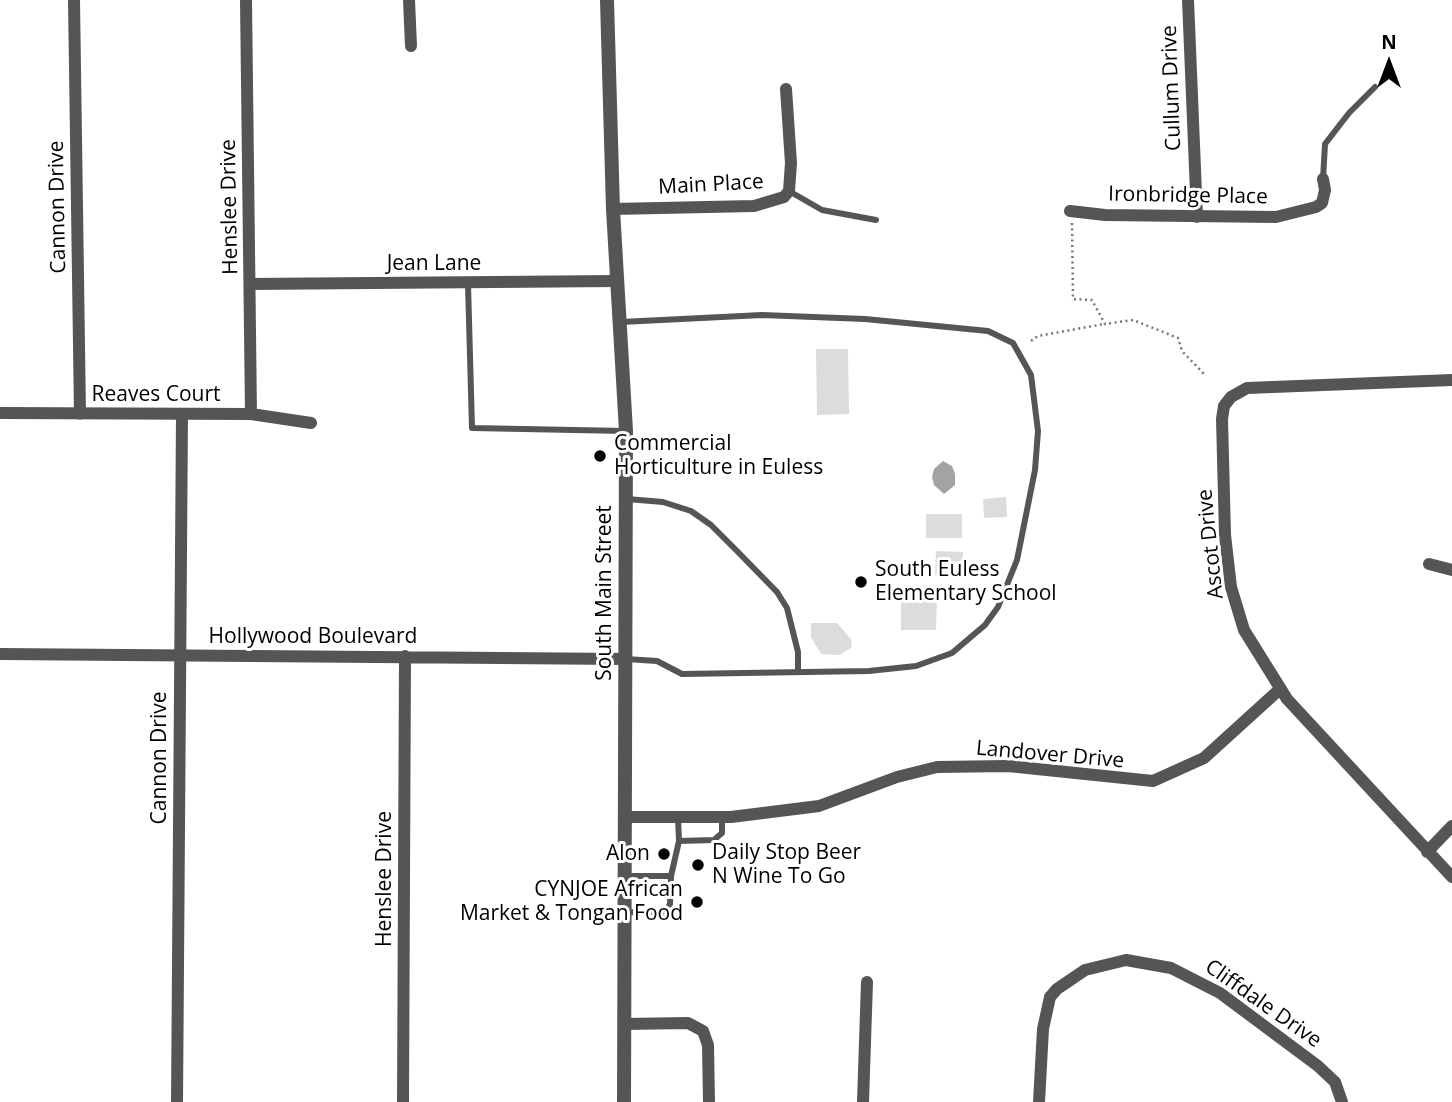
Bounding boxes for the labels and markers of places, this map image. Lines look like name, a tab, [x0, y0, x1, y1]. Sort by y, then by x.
place label: Commercial Horticulture in Euless	[614, 431, 823, 481]
marker: Commercial Horticulture in Euless	[592, 448, 608, 464]
place label: South Euless Elementary School	[875, 557, 1057, 607]
marker: South Euless Elementary School	[853, 574, 869, 590]
place label: Daily Stop Beer N Wine To Go	[712, 840, 861, 890]
place label: Alon	[606, 841, 650, 867]
marker: Alon	[656, 846, 672, 862]
marker: Daily Stop Beer N Wine To Go	[690, 857, 706, 873]
place label: CYNJOE African Market & Tongan Food	[460, 877, 683, 927]
marker: CYNJOE African Market & Tongan Food	[689, 894, 705, 910]

